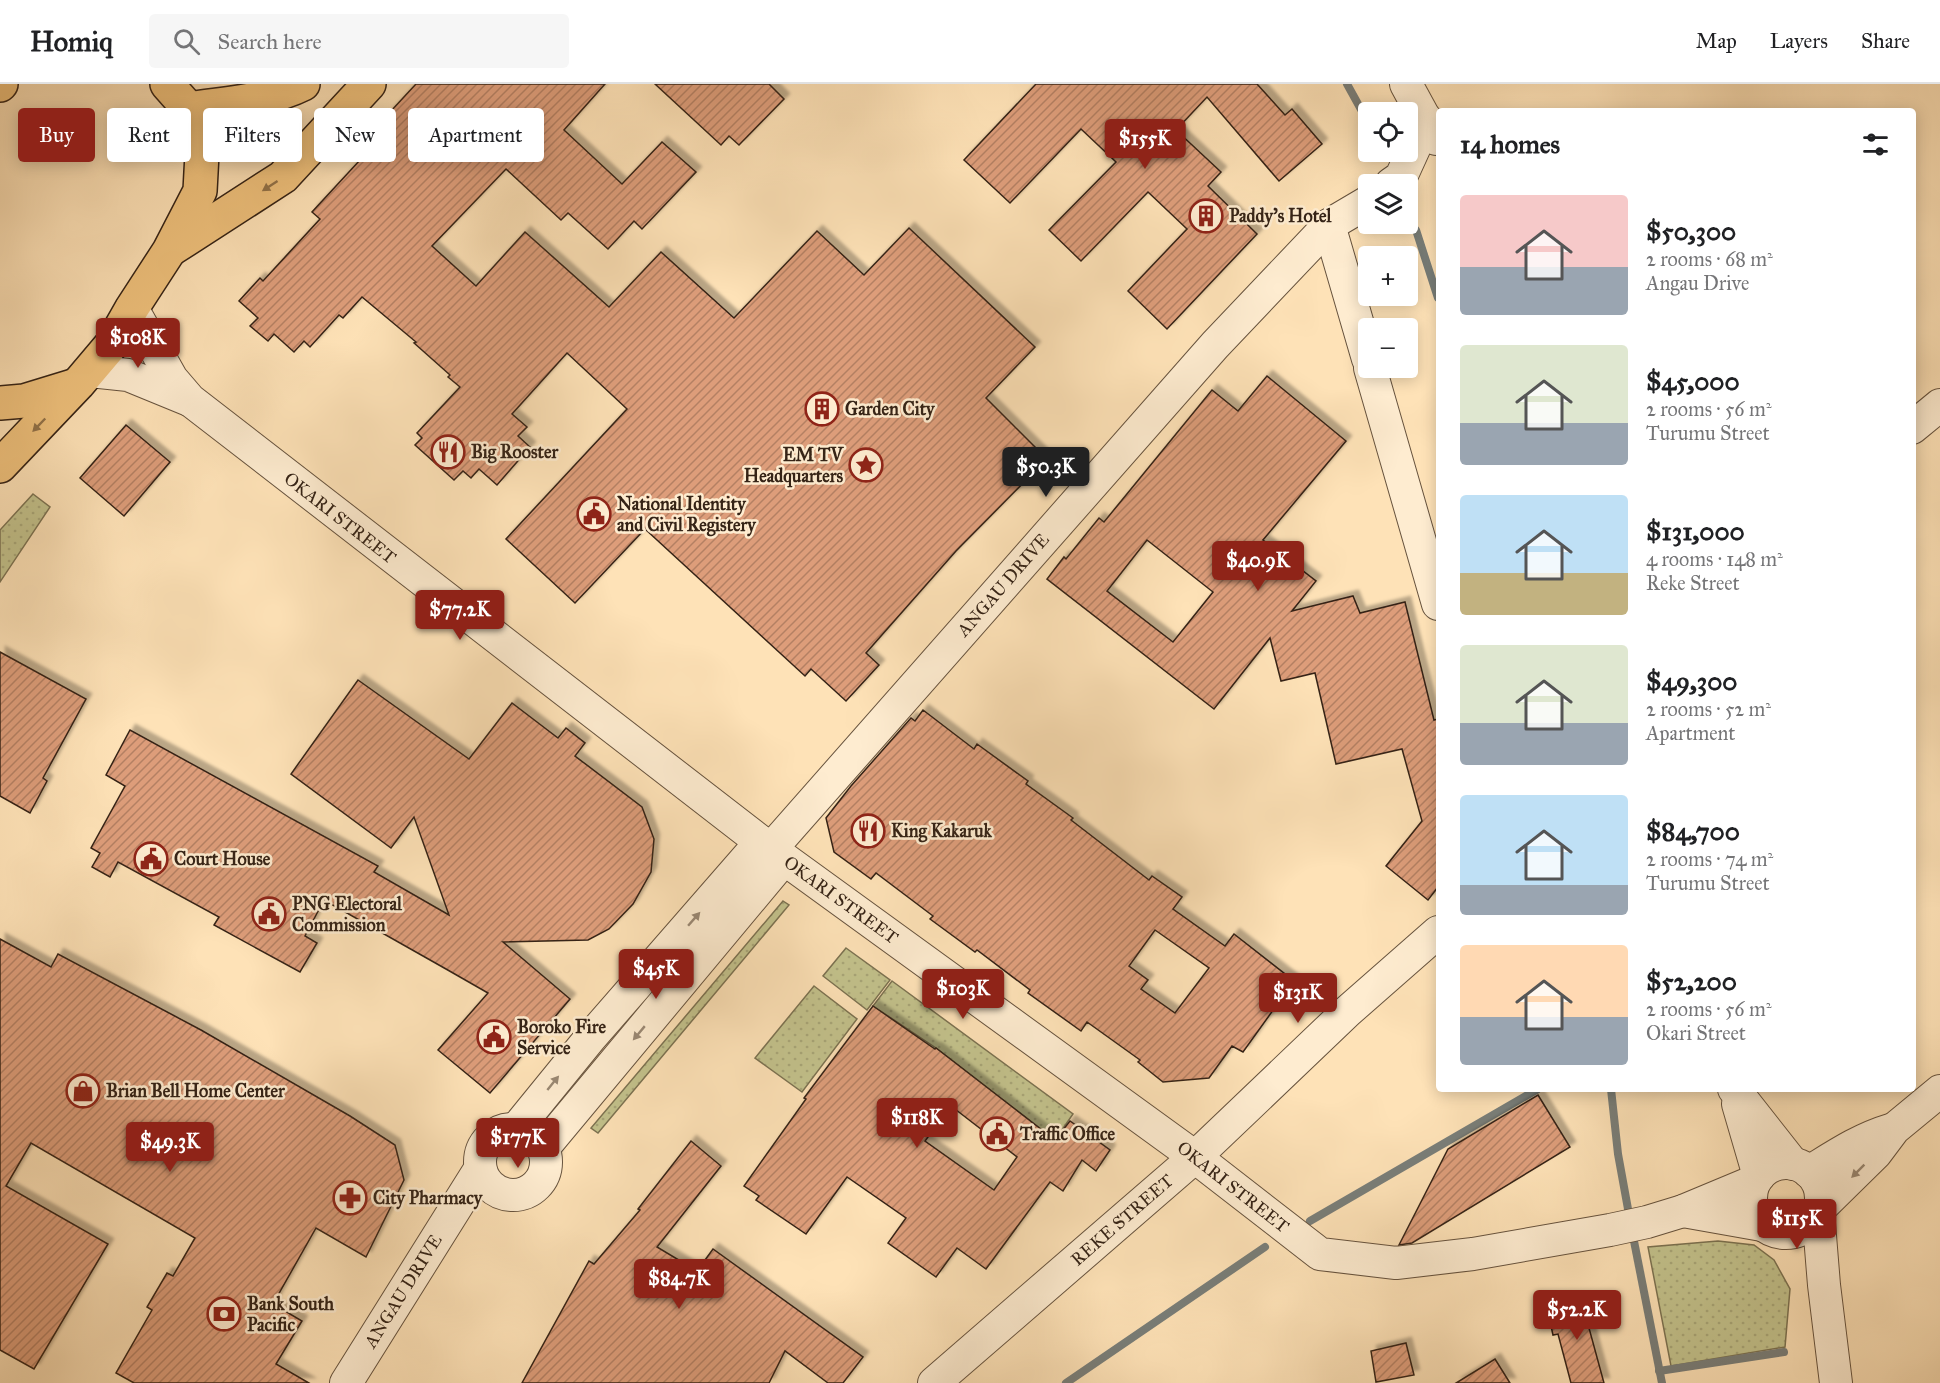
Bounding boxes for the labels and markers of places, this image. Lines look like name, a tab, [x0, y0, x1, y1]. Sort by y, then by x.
pin: $155K	[1103, 119, 1187, 170]
building icon: Paddy's Hotel	[1188, 198, 1224, 234]
place label: Paddy's Hotel	[1229, 205, 1333, 228]
pin: $108K	[96, 318, 180, 369]
building icon: Garden City	[804, 391, 840, 427]
place label: Garden City	[845, 398, 936, 421]
restaurant icon: Big Rooster	[430, 434, 466, 470]
place label: Big Rooster	[471, 441, 559, 464]
place label: EM TV Headquarters	[744, 444, 844, 488]
place icon: EM TV Headquarters	[848, 447, 884, 483]
pin: $50.3K	[997, 447, 1095, 498]
place label: National Identity and Civil Registery	[617, 493, 757, 537]
public building icon: National Identity and Civil Registery	[576, 496, 612, 532]
pin: $40.9K	[1209, 541, 1307, 592]
pin: $77.2K	[411, 590, 509, 641]
restaurant icon: King Kakaruk	[850, 813, 886, 849]
place label: King Kakaruk	[891, 820, 992, 843]
public building icon: Court House	[133, 841, 169, 877]
place label: Court House	[174, 848, 271, 870]
place label: PNG Electoral Commission	[292, 893, 403, 936]
public building icon: PNG Electoral Commission	[251, 896, 287, 932]
pin: $45K	[620, 949, 692, 1000]
pin: $103K	[921, 969, 1005, 1020]
pin: $131K	[1256, 973, 1340, 1024]
place label: Boroko Fire Service	[517, 1016, 606, 1059]
public building icon: Boroko Fire Service	[476, 1019, 512, 1055]
shop icon: Brian Bell Home Center	[65, 1073, 101, 1109]
place label: Brian Bell Home Center	[106, 1080, 286, 1102]
pin: $118K	[875, 1098, 959, 1149]
public building icon: Traffic Office	[979, 1116, 1015, 1152]
pin: $177K	[476, 1118, 560, 1169]
pin: $49.3K	[121, 1122, 219, 1173]
place label: Traffic Office	[1019, 1123, 1116, 1145]
pharmacy icon: City Pharmacy	[332, 1180, 368, 1216]
place label: City Pharmacy	[373, 1187, 484, 1210]
pin: $115K	[1755, 1199, 1839, 1250]
pin: $84.7K	[630, 1259, 728, 1310]
pin: $52.2K	[1528, 1290, 1626, 1341]
place label: Bank South Pacific	[247, 1293, 335, 1336]
bank icon: Bank South Pacific	[206, 1296, 242, 1332]

